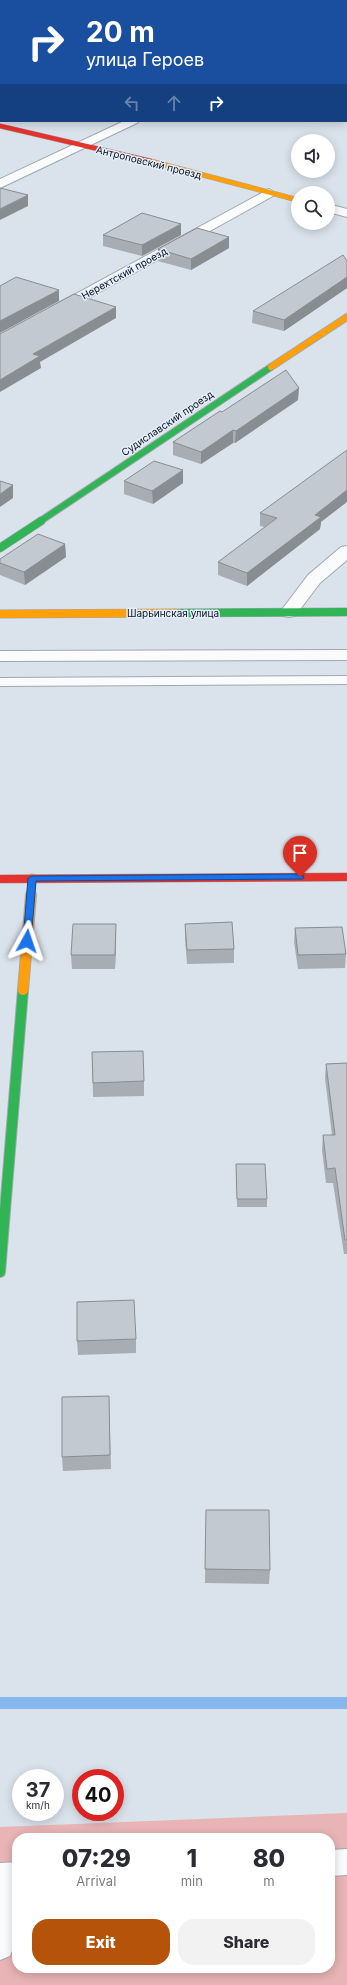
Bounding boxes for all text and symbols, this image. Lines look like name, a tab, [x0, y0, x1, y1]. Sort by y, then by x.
text: 20 m	[86, 15, 155, 49]
icon: right	[20, 16, 72, 68]
text: улица Героев	[86, 49, 204, 70]
icon: left	[121, 92, 143, 114]
icon: ahead	[163, 92, 185, 114]
icon: right	[205, 92, 227, 114]
map controls	[291, 134, 335, 230]
button: sound	[291, 134, 335, 178]
street label: Антроповский проезд	[95, 143, 203, 181]
button: search	[291, 186, 335, 230]
street label: Нерехтский проезд	[79, 244, 169, 302]
street label: Судиславский проезд	[119, 388, 215, 458]
street label: Шарьинская улица	[127, 607, 219, 619]
pin	[283, 836, 317, 877]
icon: arrive	[289, 842, 311, 864]
position arrow	[6, 920, 48, 962]
speed limit sign: 40	[72, 1769, 124, 1821]
text: 37	[26, 1778, 50, 1802]
text: km/h	[26, 1799, 50, 1811]
text: 07:29	[62, 1844, 131, 1873]
text: 1	[186, 1844, 197, 1873]
text: 80	[253, 1844, 285, 1873]
text: Arrival	[76, 1873, 116, 1889]
text: min	[181, 1873, 203, 1889]
text: m	[263, 1873, 275, 1889]
button: Exit	[32, 1919, 170, 1965]
button: Share	[178, 1919, 315, 1965]

